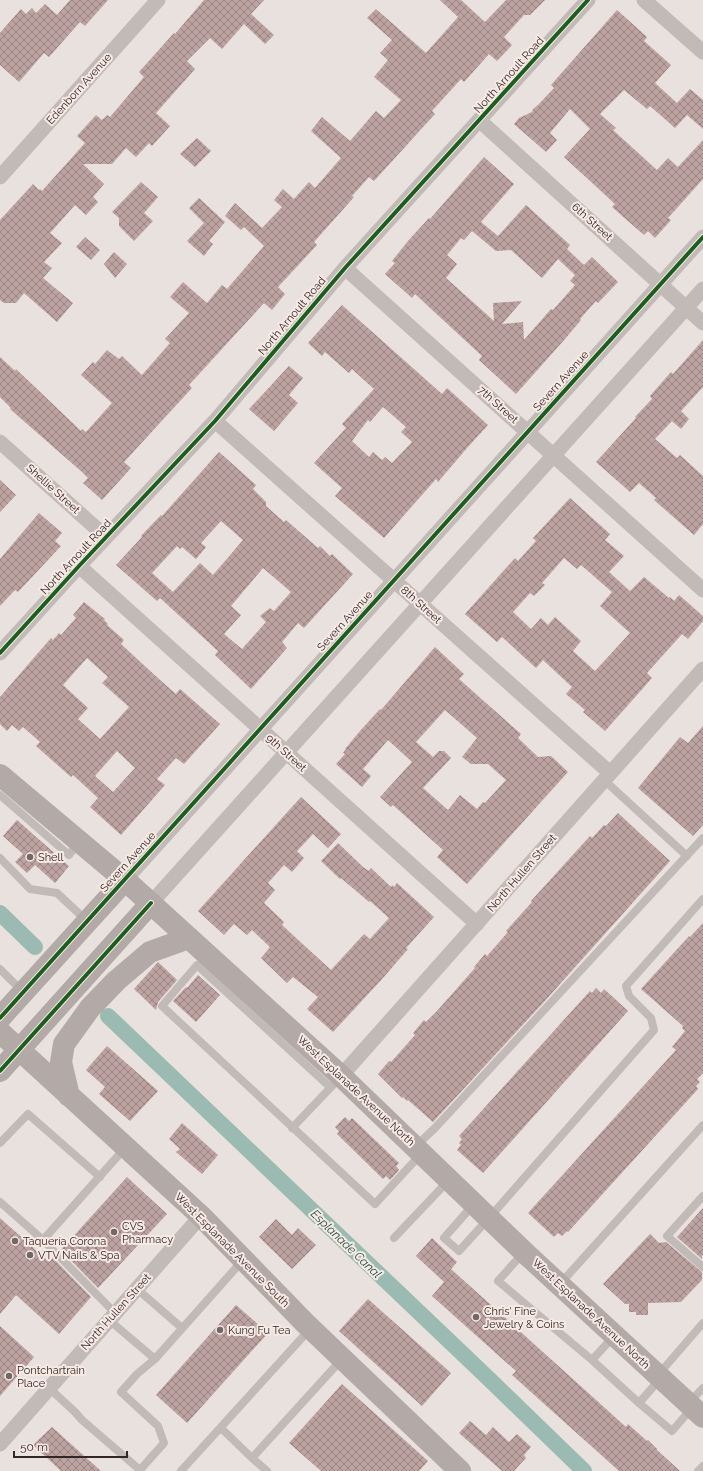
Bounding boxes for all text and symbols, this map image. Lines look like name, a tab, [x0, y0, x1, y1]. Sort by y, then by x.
street label: North Arnoult Road	[471, 34, 547, 116]
street label: Edenborn Avenue	[44, 50, 115, 127]
street label: 6th Street	[569, 200, 615, 244]
street label: North Arnoult Road	[256, 274, 329, 358]
street label: Severn Avenue	[531, 348, 592, 414]
street label: 7th Street	[475, 384, 521, 427]
street label: Shellie Street	[23, 462, 83, 517]
street label: North Arnoult Road	[38, 517, 114, 597]
street label: 8th Street	[398, 583, 444, 627]
street label: Severn Avenue	[315, 588, 376, 654]
street label: 9th Street	[263, 731, 309, 775]
street label: Severn Avenue	[98, 829, 159, 895]
street label: North Hullen Street	[485, 831, 559, 914]
place label: Shell	[38, 851, 64, 864]
marker: Shell	[25, 852, 35, 862]
street label: West Esplanade Avenue North	[295, 1033, 417, 1149]
street label: West Esplanade Avenue South	[172, 1190, 292, 1310]
water label: Esplanade Canal	[308, 1207, 384, 1281]
place label: CVS Pharmacy	[122, 1220, 173, 1246]
marker: CVS Pharmacy	[109, 1227, 119, 1237]
place label: Taquería Corona	[23, 1235, 106, 1248]
marker: Taquería Corona	[10, 1236, 20, 1246]
place label: VTV Nails & Spa	[38, 1249, 120, 1262]
marker: VTV Nails & Spa	[25, 1250, 35, 1260]
street label: West Esplanade Avenue North	[530, 1256, 652, 1372]
street label: North Hullen Street	[78, 1271, 154, 1353]
place label: Chris' Fine Jewelry & Coins	[484, 1305, 564, 1331]
marker: Chris' Fine Jewelry & Coins	[471, 1312, 481, 1322]
place label: Kung Fu Tea	[228, 1324, 291, 1337]
marker: Kung Fu Tea	[215, 1325, 225, 1335]
place label: Pontchartrain Place	[17, 1364, 85, 1390]
marker: Pontchartrain Place	[4, 1371, 14, 1381]
scale bar	[14, 1433, 127, 1459]
text: 50 m	[20, 1440, 48, 1454]

